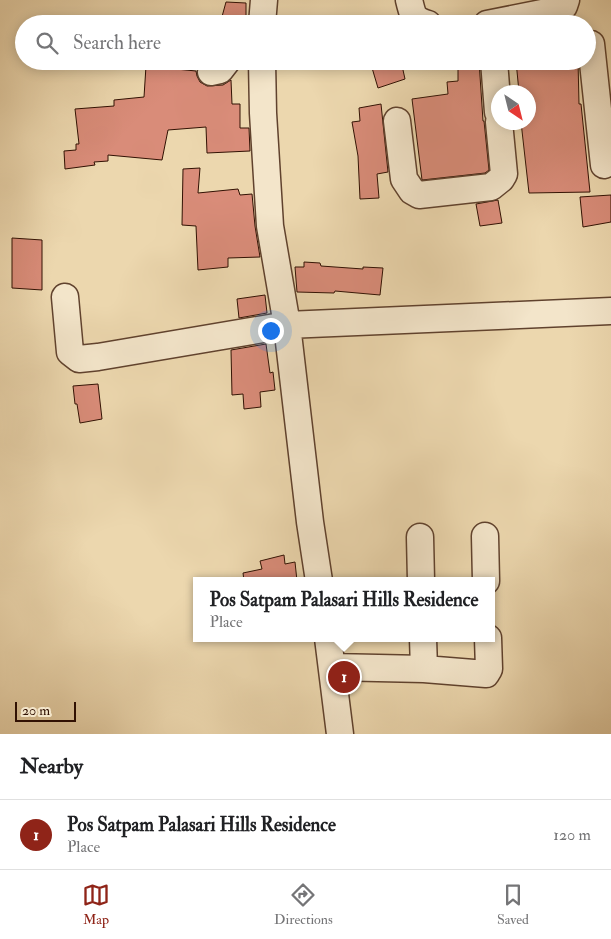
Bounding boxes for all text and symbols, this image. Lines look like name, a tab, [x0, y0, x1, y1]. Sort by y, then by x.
search box	[15, 15, 596, 70]
icon: search	[33, 29, 61, 57]
text: Search here	[73, 31, 161, 55]
north arrow	[491, 85, 536, 130]
your location	[258, 318, 284, 344]
popup	[193, 577, 495, 642]
text: Pos Satpam Palasari Hills Residence	[210, 588, 478, 612]
text: Place	[210, 612, 243, 632]
pin: 1	[328, 658, 360, 696]
scale bar	[15, 699, 76, 722]
text: 20 m	[22, 702, 50, 719]
text: Nearby	[20, 753, 83, 780]
text: Pos Satpam Palasari Hills Residence	[67, 813, 336, 837]
text: 1	[33, 825, 39, 845]
text: 120 m	[553, 825, 591, 845]
text: Place	[67, 837, 100, 857]
tab: Map	[82, 881, 110, 928]
tab: Directions	[274, 881, 333, 928]
tab: Saved	[497, 881, 529, 928]

